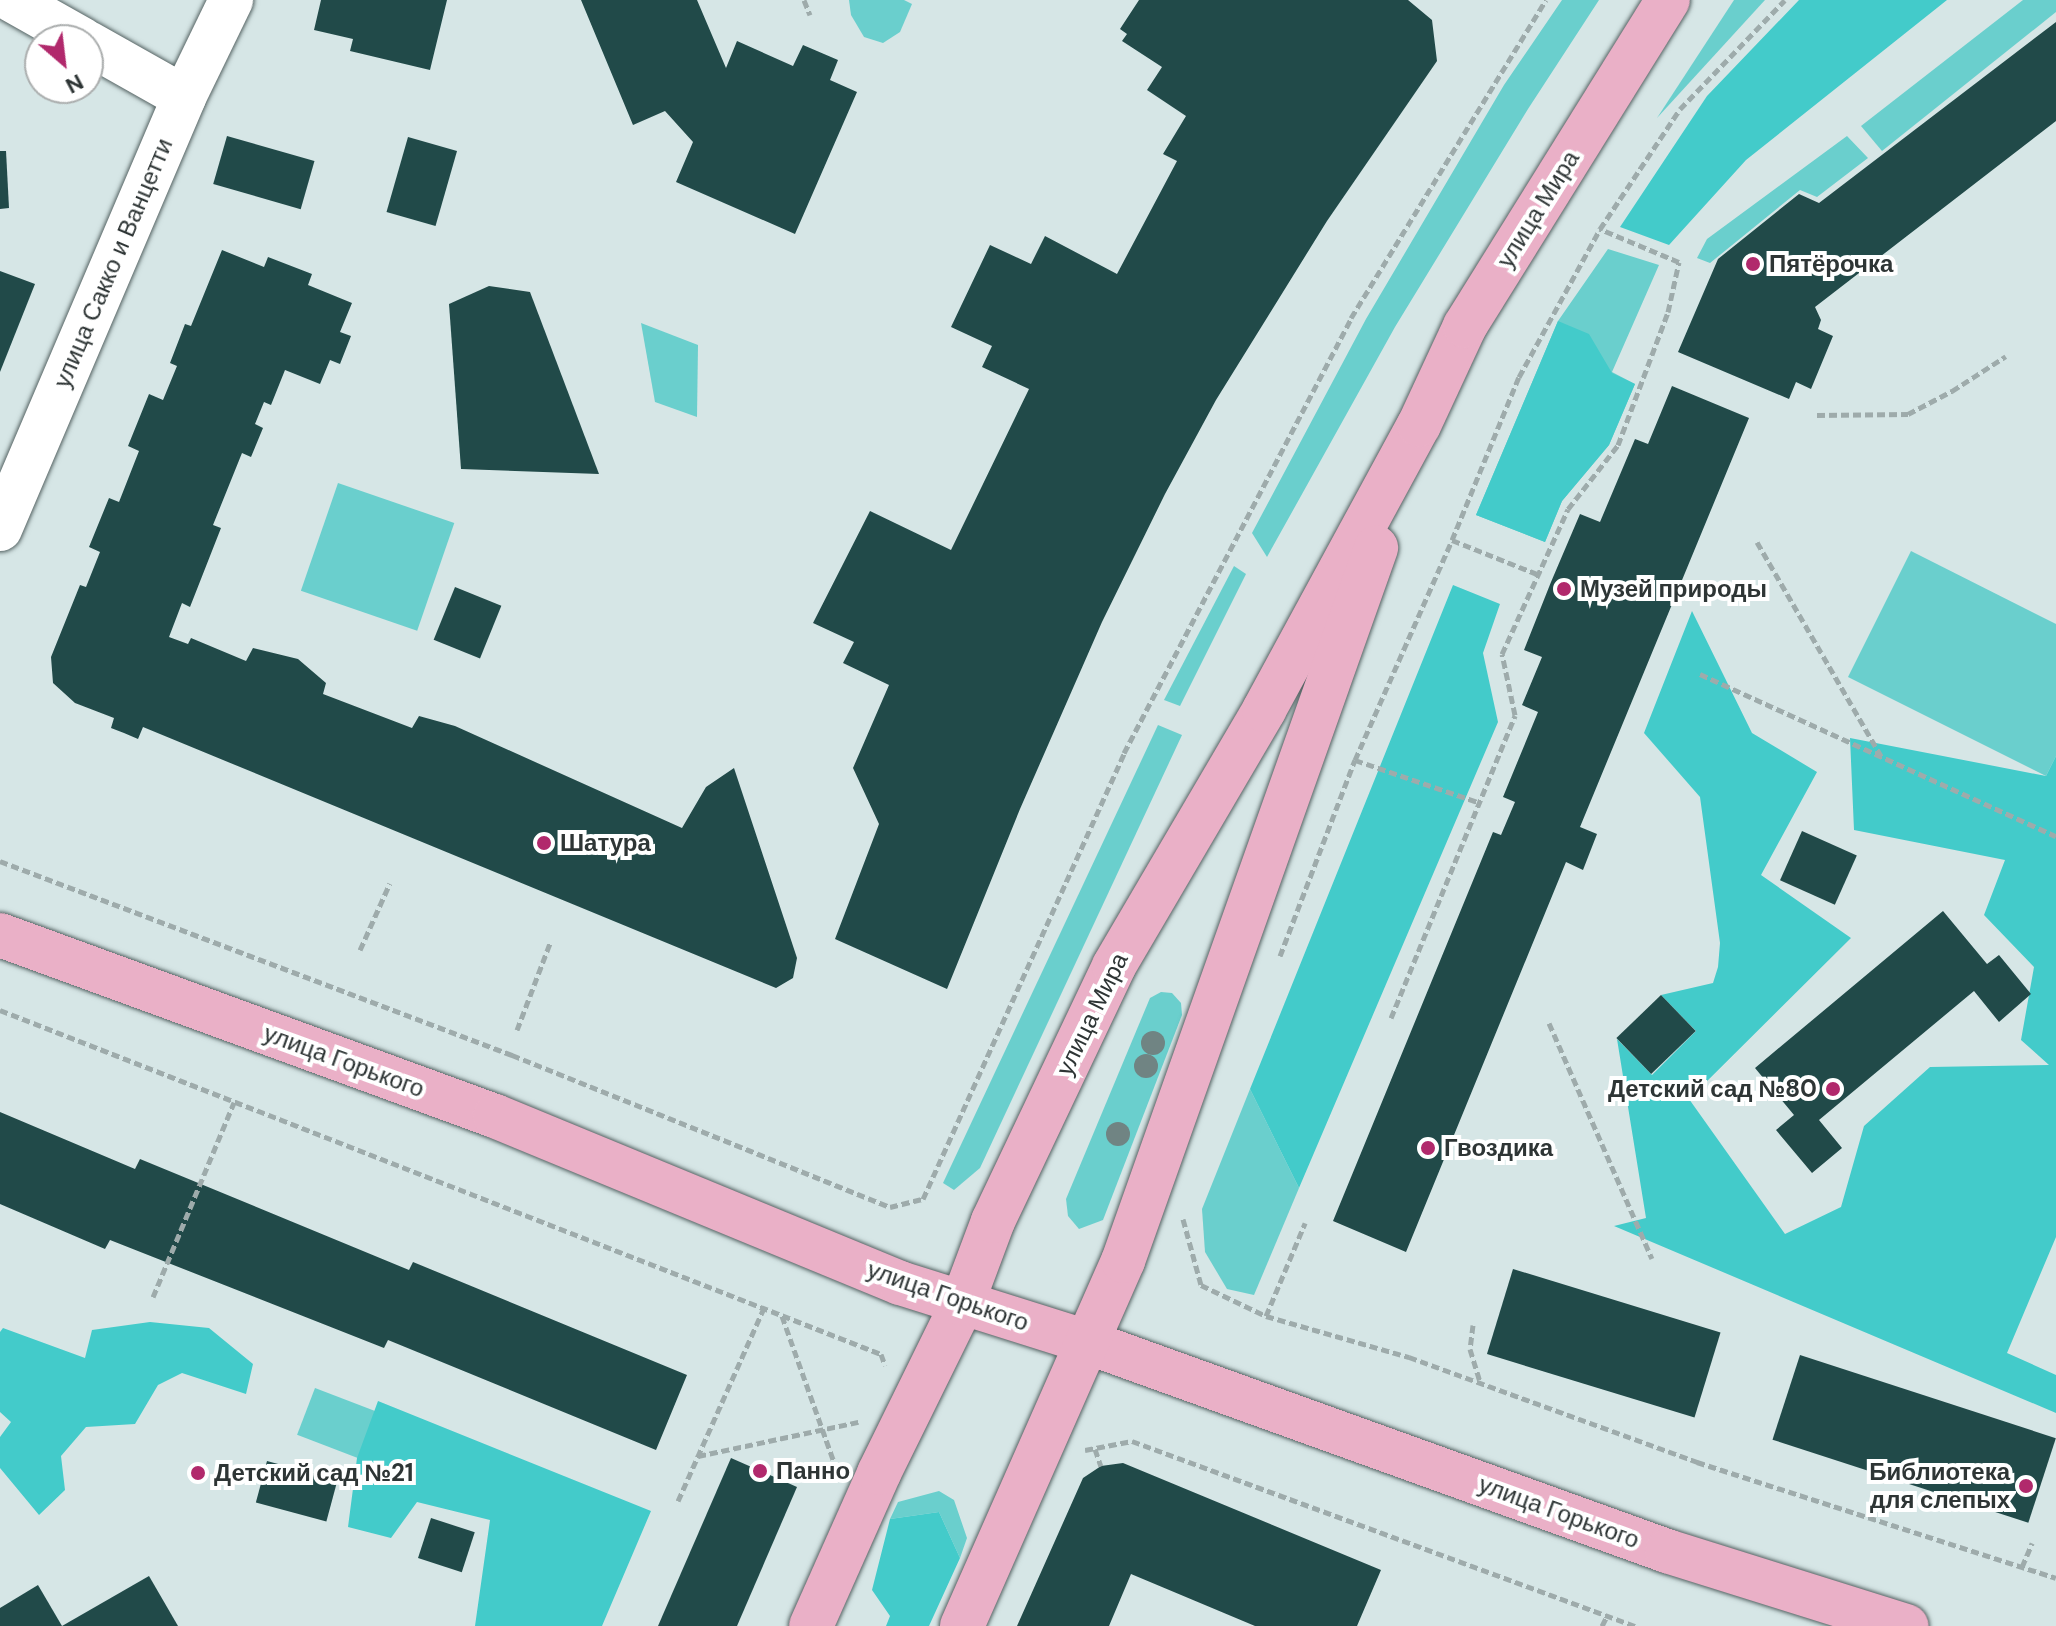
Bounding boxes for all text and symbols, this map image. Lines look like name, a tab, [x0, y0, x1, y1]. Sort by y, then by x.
north arrow	[24, 24, 104, 104]
text: N	[61, 67, 88, 100]
street label: улица Сакко и Ванцетти	[47, 134, 179, 392]
street label: улица Мира	[1491, 145, 1585, 273]
place label: Пятёрочка	[1769, 250, 1893, 278]
marker: Пятёрочка	[1744, 255, 1762, 273]
place label: Музей природы	[1580, 575, 1767, 603]
marker: Музей природы	[1555, 580, 1573, 598]
place label: Шатура	[560, 829, 651, 857]
marker: Шатура	[535, 834, 553, 852]
street label: улица Мира	[1050, 948, 1134, 1080]
street label: улица Горького	[260, 1019, 428, 1103]
place label: Детский сад №80	[1608, 1075, 1817, 1103]
marker: Детский сад №80	[1824, 1080, 1842, 1098]
place label: Гвоздика	[1444, 1134, 1553, 1162]
marker: Гвоздика	[1419, 1139, 1437, 1157]
street label: улица Горького	[864, 1255, 1032, 1337]
place label: Панно	[776, 1457, 850, 1485]
place label: Библиотека для слепых	[1869, 1458, 2010, 1514]
place label: Детский сад №21	[214, 1459, 414, 1487]
marker: Панно	[751, 1462, 769, 1480]
marker: Детский сад №21	[189, 1464, 207, 1482]
street label: улица Горького	[1475, 1470, 1643, 1554]
marker: Библиотека для слепых	[2017, 1477, 2035, 1495]

